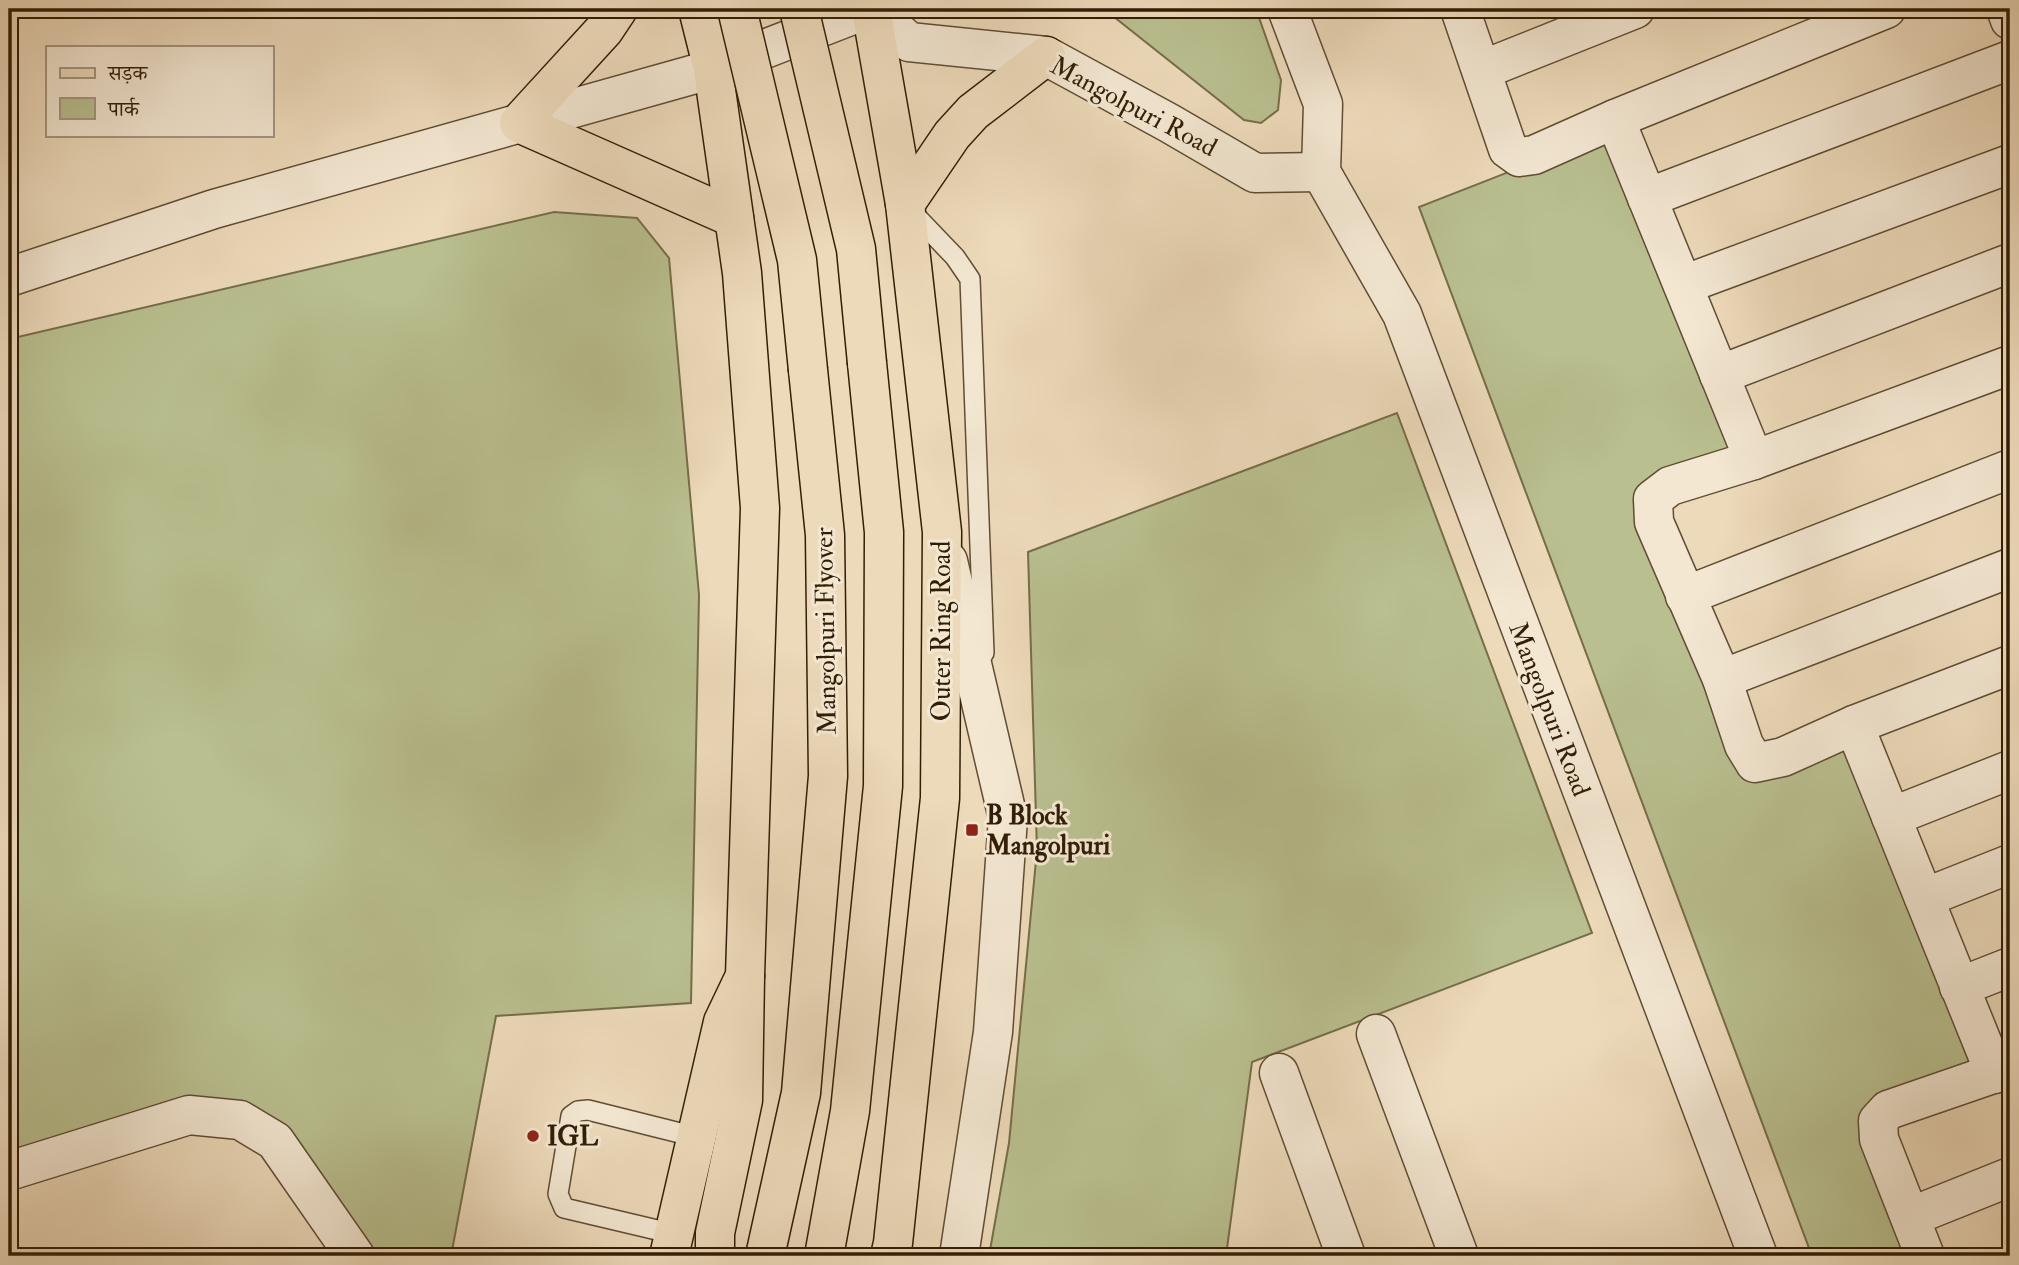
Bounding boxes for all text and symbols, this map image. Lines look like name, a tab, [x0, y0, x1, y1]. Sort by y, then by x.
legend	[46, 46, 273, 136]
street label: Mangolpuri Road	[1044, 50, 1222, 165]
text: सड़क	[107, 60, 148, 87]
text: पार्क	[107, 96, 140, 123]
street label: Mangolpuri Flyover	[808, 527, 845, 735]
street label: Outer Ring Road	[926, 541, 958, 721]
street label: Mangolpuri Road	[1500, 618, 1597, 801]
place label: B Block Mangolpuri	[985, 800, 1110, 863]
marker: B Block Mangolpuri	[964, 822, 980, 838]
place label: IGL	[547, 1121, 598, 1153]
marker: IGL	[525, 1128, 541, 1144]

